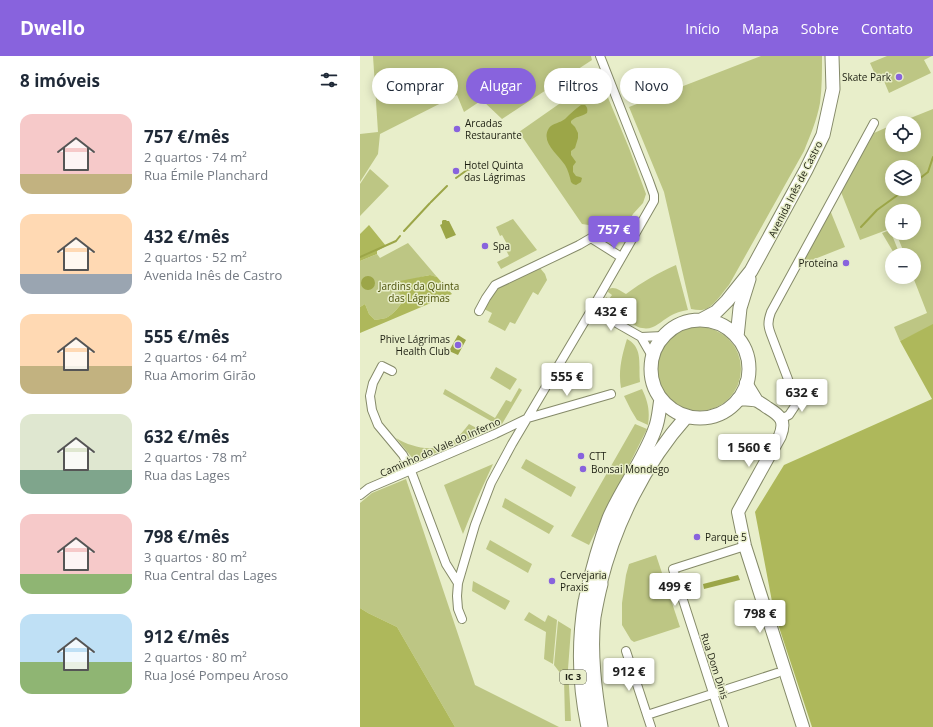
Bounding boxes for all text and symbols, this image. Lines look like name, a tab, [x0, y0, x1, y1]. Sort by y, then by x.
text: Dwello	[20, 15, 85, 41]
text: Início	[685, 19, 720, 38]
text: Mapa	[742, 19, 779, 38]
text: Sobre	[801, 19, 839, 38]
text: Contato	[861, 19, 913, 38]
chip: Comprar	[372, 68, 458, 104]
chip: Alugar	[466, 68, 536, 104]
chip: Filtros	[544, 68, 612, 104]
chip: Novo	[620, 68, 683, 104]
text: 8 imóveis	[20, 69, 100, 92]
icon: filters	[318, 69, 340, 91]
place label: Skate Park	[842, 70, 892, 84]
marker: Skate Park	[894, 72, 904, 82]
place label: Arcadas Restaurante	[465, 116, 522, 142]
map controls	[885, 116, 921, 284]
button: locate	[885, 116, 921, 152]
marker: Arcadas Restaurante	[452, 124, 462, 134]
text: 757 €/mês	[144, 125, 230, 148]
icon: home	[52, 130, 100, 178]
street label: Avenida Inês de Castro	[765, 138, 825, 240]
text: 2 quartos · 74 m²	[144, 148, 247, 166]
place label: Hotel Quinta das Lágrimas	[464, 158, 526, 184]
button: layers	[885, 160, 921, 196]
text: Rua Émile Planchard	[144, 166, 268, 184]
marker: Hotel Quinta das Lágrimas	[451, 166, 461, 176]
button: +	[885, 204, 921, 240]
pin: 757 €	[586, 216, 642, 250]
text: 757 €	[597, 220, 631, 238]
text: 432 €/mês	[144, 225, 230, 248]
icon: home	[52, 230, 100, 278]
place label: Spa	[493, 239, 510, 253]
marker: Spa	[480, 241, 490, 251]
text: 2 quartos · 52 m²	[144, 248, 247, 266]
button: −	[885, 248, 921, 284]
place label: Proteína	[798, 256, 838, 270]
marker: Proteína	[841, 258, 851, 268]
text: Avenida Inês de Castro	[144, 266, 282, 284]
park label: Jardins da Quinta das Lágrimas	[378, 279, 459, 305]
pin: 432 €	[583, 298, 639, 332]
text: 432 €	[594, 302, 628, 320]
text: 555 €/mês	[144, 325, 230, 348]
icon: home	[52, 330, 100, 378]
place label: Phive Lágrimas Health Club	[380, 332, 450, 358]
marker: Phive Lágrimas Health Club	[453, 340, 463, 350]
text: 2 quartos · 64 m²	[144, 348, 247, 366]
pin: 555 €	[539, 363, 595, 397]
text: Rua Amorim Girão	[144, 366, 256, 384]
text: 555 €	[550, 367, 584, 385]
pin: 632 €	[774, 379, 830, 413]
text: 632 €	[785, 383, 819, 401]
street label: Caminho do Vale do Inferno	[378, 414, 502, 480]
text: 632 €/mês	[144, 425, 230, 448]
icon: home	[52, 430, 100, 478]
pin: 1 560 €	[712, 434, 786, 468]
text: 1 560 €	[727, 438, 771, 456]
text: 2 quartos · 78 m²	[144, 448, 247, 466]
place label: CTT	[589, 449, 607, 463]
marker: CTT	[576, 451, 586, 461]
place label: Bonsai Mondego	[591, 462, 669, 476]
marker: Bonsai Mondego	[578, 464, 588, 474]
text: Rua das Lages	[144, 466, 230, 484]
text: 798 €/mês	[144, 525, 230, 548]
icon: home	[52, 530, 100, 578]
place label: Parque 5	[705, 530, 747, 544]
marker: Parque 5	[692, 532, 702, 542]
text: 3 quartos · 80 m²	[144, 548, 247, 566]
text: Rua Central das Lages	[144, 566, 277, 584]
place label: Cervejaria Praxis	[560, 568, 607, 594]
pin: 499 €	[647, 573, 703, 607]
marker: Cervejaria Praxis	[547, 576, 557, 586]
text: 499 €	[658, 577, 692, 595]
pin: 798 €	[732, 600, 788, 634]
text: 798 €	[743, 604, 777, 622]
text: 912 €/mês	[144, 625, 230, 648]
icon: home	[52, 630, 100, 678]
street label: Rua Dom Dinis	[698, 631, 732, 701]
text: 2 quartos · 80 m²	[144, 648, 247, 666]
pin: 912 €	[601, 658, 657, 692]
text: 912 €	[612, 662, 646, 680]
text: Rua José Pompeu Aroso	[144, 666, 288, 684]
road number: IC 3	[560, 670, 586, 684]

